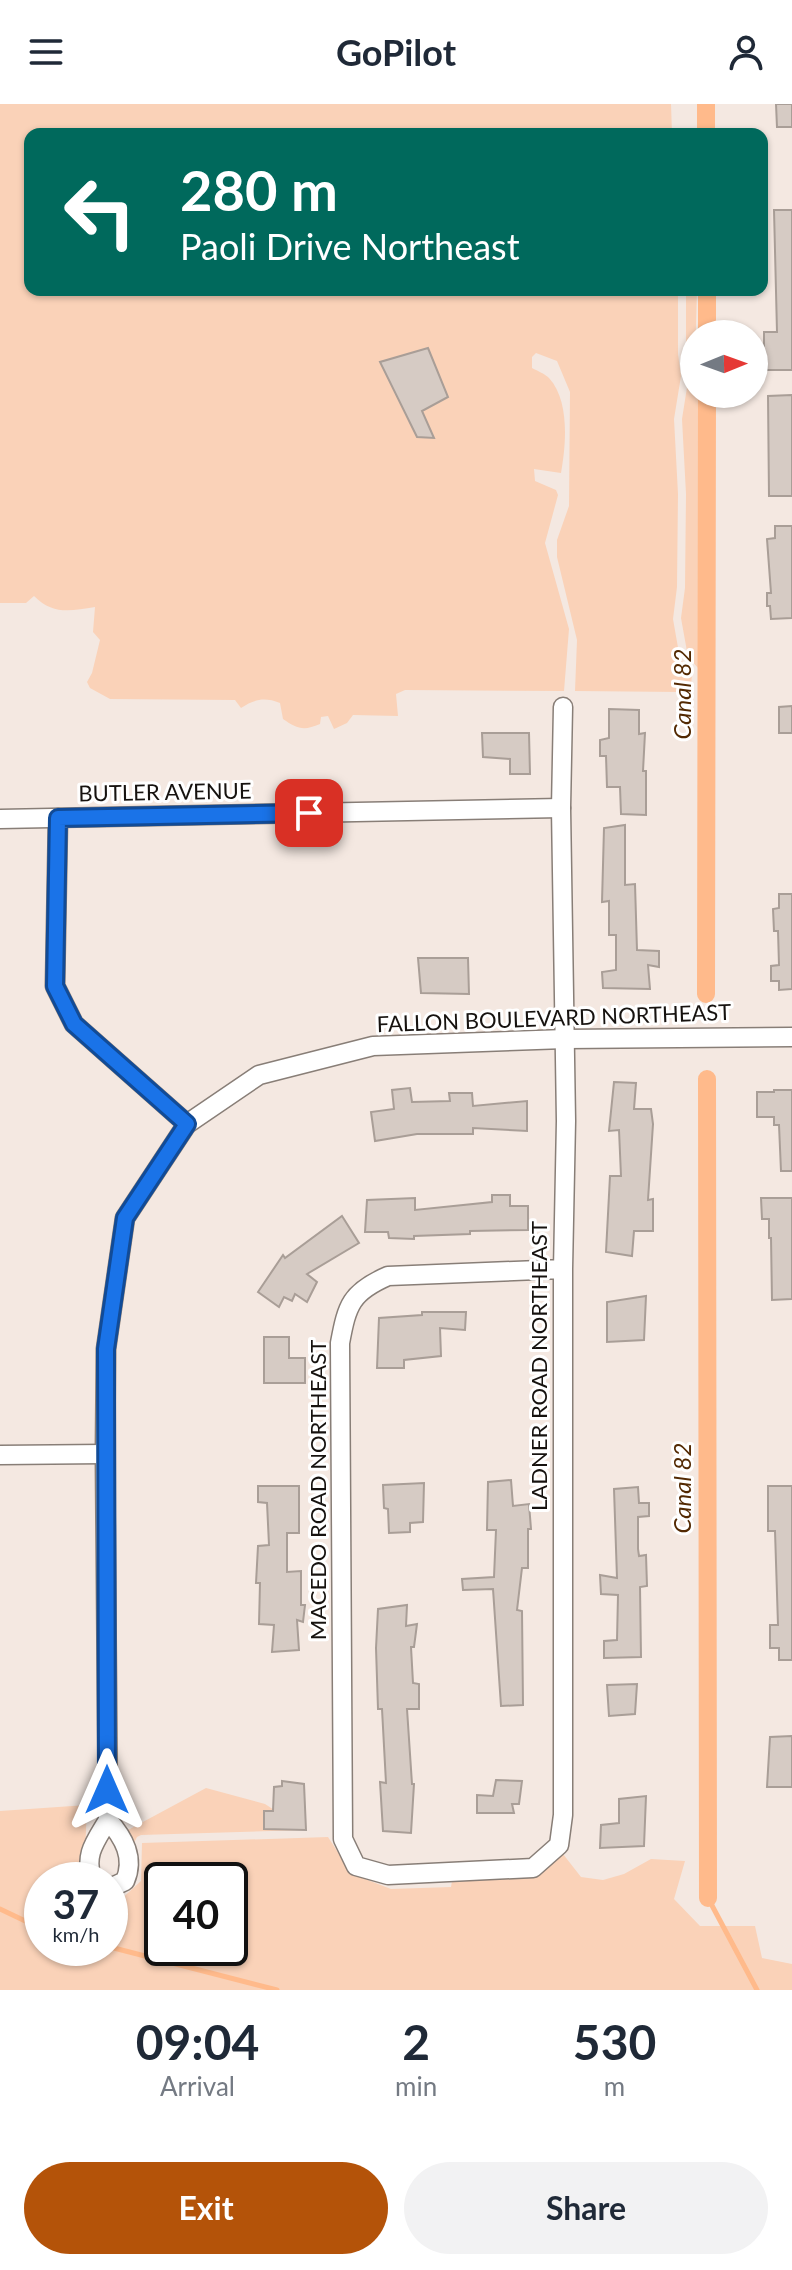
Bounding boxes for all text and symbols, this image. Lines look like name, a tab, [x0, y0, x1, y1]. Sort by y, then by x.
icon: menu	[24, 30, 68, 74]
text: GoPilot	[336, 30, 456, 74]
icon: person	[724, 30, 768, 74]
text: 280 m	[180, 156, 338, 223]
icon: left	[48, 160, 152, 264]
text: Paoli Drive Northeast	[180, 224, 520, 268]
north arrow	[680, 320, 768, 408]
map controls	[680, 320, 768, 408]
water label: Canal 82	[667, 649, 696, 739]
street label: BUTLER AVENUE	[78, 776, 252, 807]
pin	[275, 779, 343, 847]
icon: arrive	[287, 791, 331, 835]
street label: FALLON BOULEVARD NORTHEAST	[376, 998, 732, 1037]
street label: LADNER ROAD NORTHEAST	[525, 1221, 552, 1511]
street label: MACEDO ROAD NORTHEAST	[304, 1340, 331, 1640]
water label: Canal 82	[667, 1443, 696, 1533]
position arrow	[65, 1748, 149, 1832]
speed limit sign: 40	[144, 1862, 248, 1966]
text: 37	[53, 1880, 99, 1928]
text: km/h	[53, 1922, 99, 1946]
text: 09:04	[136, 2013, 259, 2070]
text: 2	[402, 2013, 430, 2070]
text: 530	[573, 2013, 656, 2070]
text: Arrival	[160, 2070, 235, 2102]
text: min	[395, 2070, 437, 2102]
text: m	[604, 2070, 625, 2102]
button: Exit	[24, 2162, 388, 2254]
button: Share	[404, 2162, 768, 2254]

